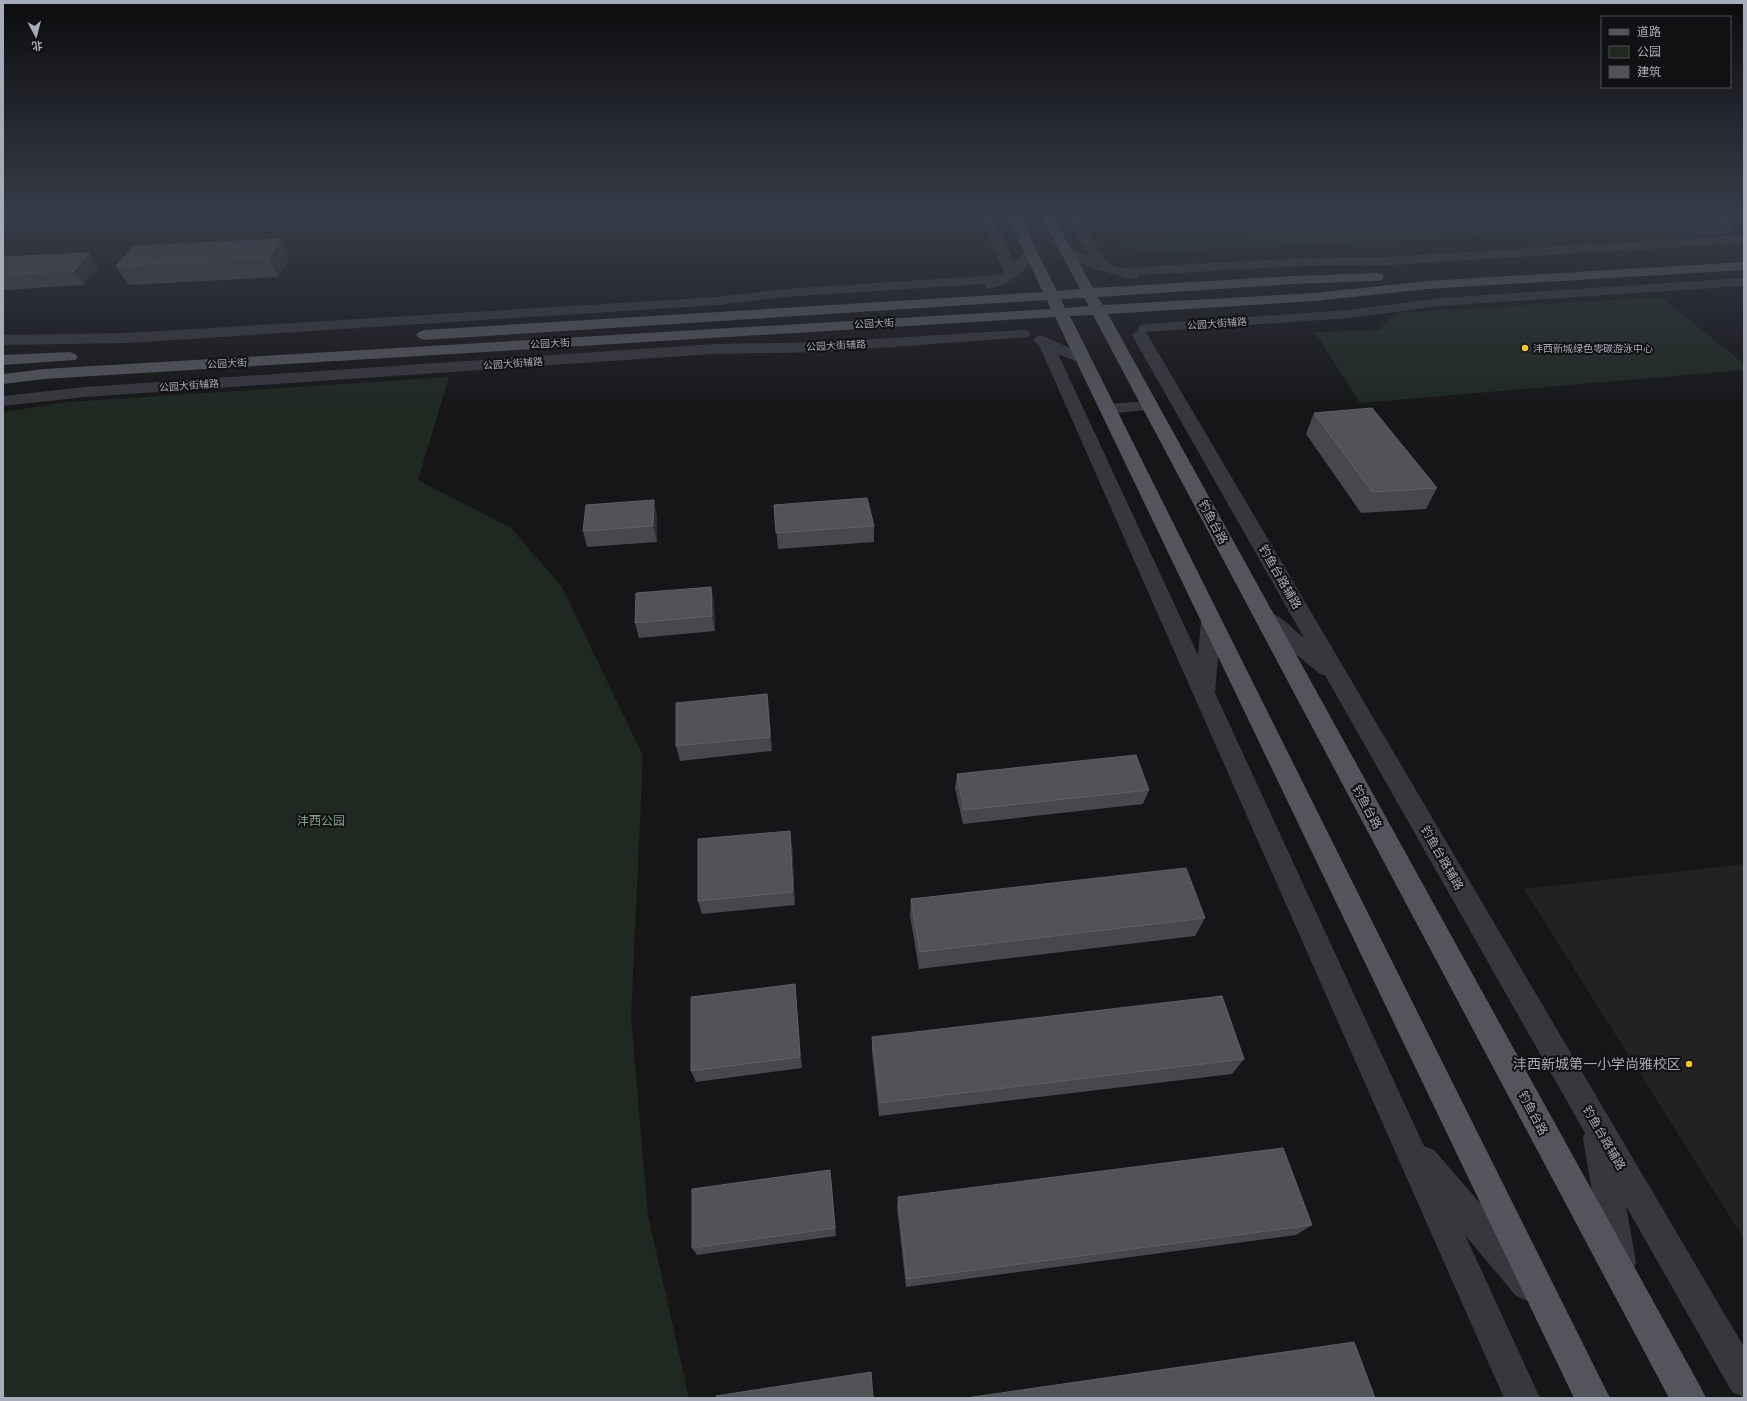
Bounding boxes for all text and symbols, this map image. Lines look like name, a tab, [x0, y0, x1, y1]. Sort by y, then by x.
north arrow	[16, 16, 56, 56]
legend	[1601, 16, 1731, 88]
text: 道路	[1637, 24, 1661, 39]
text: 北	[31, 39, 44, 54]
text: 公园	[1637, 44, 1661, 59]
text: 建筑	[1637, 64, 1661, 79]
street label: 公园大街辅路	[1187, 315, 1247, 331]
street label: 公园大街	[854, 316, 894, 330]
street label: 公园大街	[530, 336, 570, 350]
street label: 公园大街辅路	[806, 337, 866, 353]
place label: 沣西新城绿色零碳游泳中心	[1533, 342, 1653, 354]
marker: 沣西新城绿色零碳游泳中心	[1520, 343, 1530, 353]
street label: 公园大街辅路	[483, 355, 543, 371]
street label: 公园大街	[207, 356, 247, 370]
street label: 公园大街辅路	[159, 377, 219, 393]
street label: 钓鱼台路	[1196, 497, 1231, 546]
street label: 钓鱼台路辅路	[1256, 542, 1305, 612]
street label: 钓鱼台路	[1350, 782, 1385, 831]
park label: 沣西公园	[297, 813, 345, 828]
street label: 钓鱼台路辅路	[1418, 823, 1467, 893]
place label: 沣西新城第一小学尚雅校区	[1513, 1055, 1681, 1072]
marker: 沣西新城第一小学尚雅校区	[1684, 1059, 1694, 1069]
street label: 钓鱼台路	[1516, 1088, 1551, 1137]
street label: 钓鱼台路辅路	[1580, 1103, 1629, 1173]

